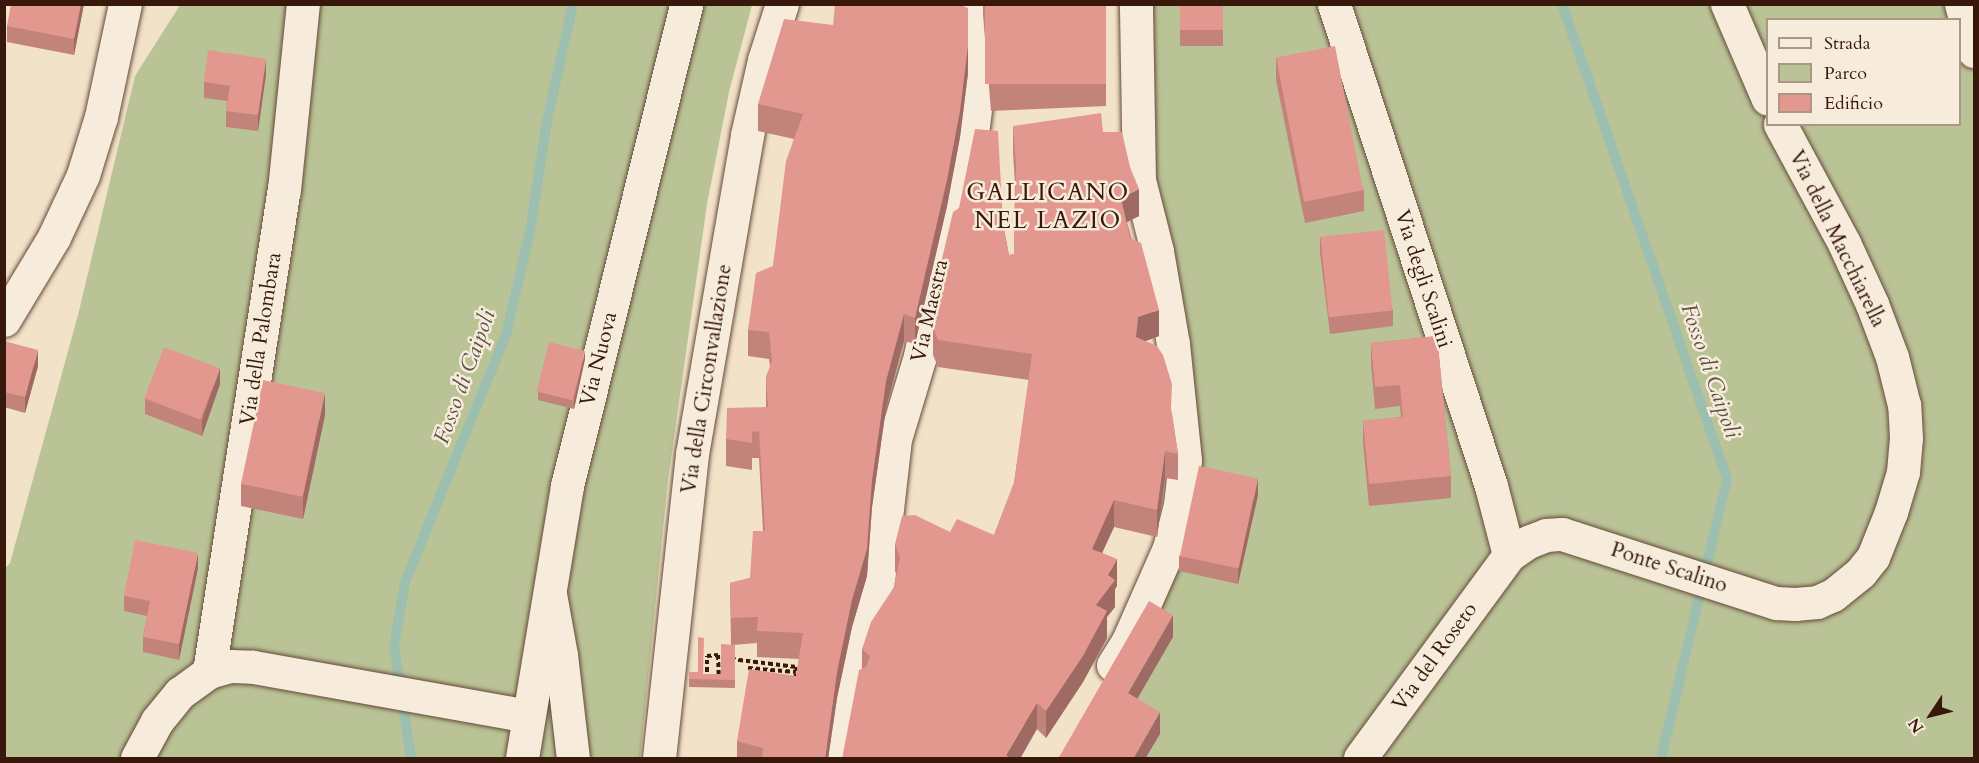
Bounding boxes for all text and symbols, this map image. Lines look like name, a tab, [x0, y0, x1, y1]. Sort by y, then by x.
legend	[1766, 18, 1961, 126]
text: Strada	[1824, 31, 1870, 56]
text: Parco	[1824, 61, 1867, 86]
text: Edificio	[1824, 91, 1883, 116]
street label: Via della Macchiarella	[1783, 146, 1891, 332]
district label: GALLICANO NEL LAZIO	[966, 179, 1130, 235]
street label: Via degli Scalini	[1389, 207, 1457, 351]
street label: Via della Palombara	[235, 251, 287, 427]
street label: Via Maestra	[906, 257, 954, 365]
street label: Via della Circonvallazione	[676, 262, 738, 496]
water label: Fosso di Caipoli	[1675, 300, 1745, 442]
water label: Fosso di Caipoli	[429, 307, 501, 447]
street label: Via Nuova	[575, 309, 623, 409]
street label: Ponte Scalino	[1607, 537, 1731, 599]
street label: Via del Roseto	[1387, 598, 1483, 716]
north arrow	[1901, 685, 1961, 745]
text: N	[1903, 713, 1929, 737]

